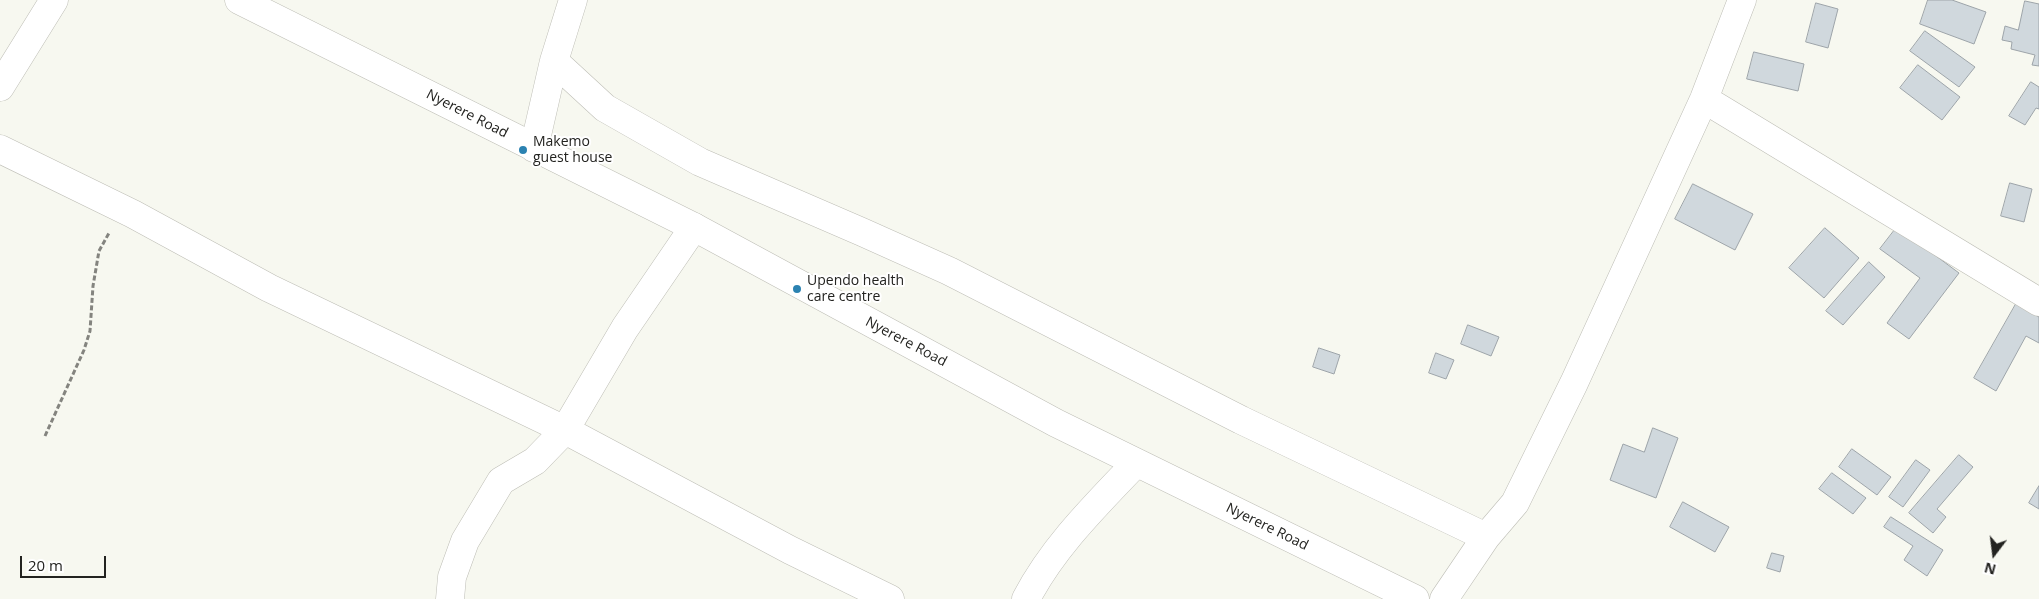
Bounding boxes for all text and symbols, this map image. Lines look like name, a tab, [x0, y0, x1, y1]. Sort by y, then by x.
street label: Nyerere Road	[423, 86, 511, 142]
place label: Makemo guest house	[533, 134, 612, 166]
marker: Makemo guest house	[517, 144, 529, 156]
place label: Upendo health care centre	[807, 273, 904, 306]
marker: Upendo health care centre	[791, 283, 803, 295]
street label: Nyerere Road	[862, 314, 950, 370]
street label: Nyerere Road	[1223, 500, 1311, 554]
north arrow	[1969, 529, 2019, 579]
scale bar	[22, 546, 109, 578]
text: 20 m	[28, 555, 63, 575]
text: N	[1982, 558, 1998, 580]

